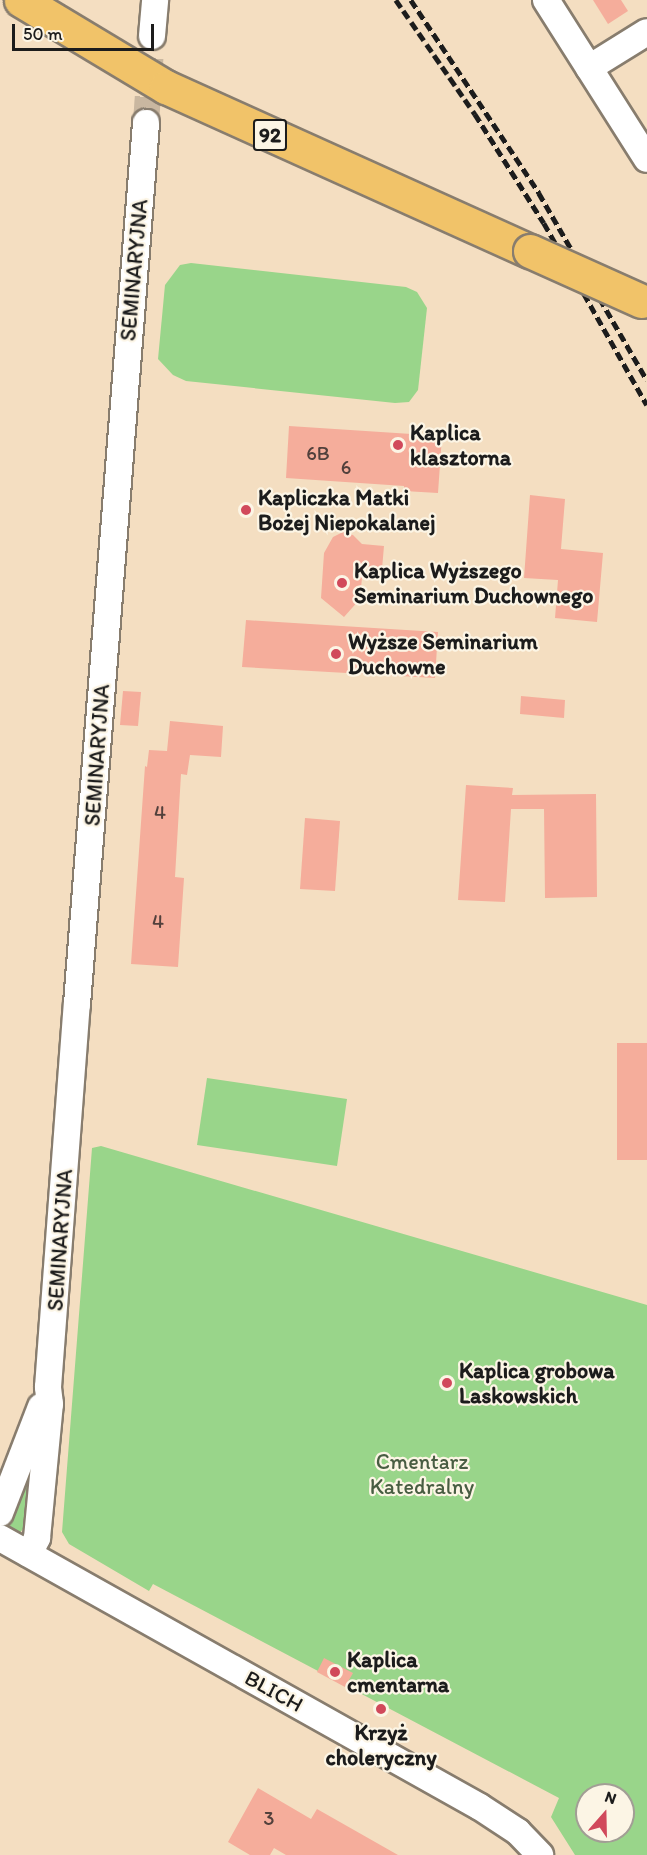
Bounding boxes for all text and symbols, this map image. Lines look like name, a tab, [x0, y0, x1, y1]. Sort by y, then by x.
scale bar	[15, 12, 158, 50]
text: 50 m	[23, 23, 63, 45]
road number: 92	[252, 117, 288, 153]
street label: SEMINARYJNA	[115, 198, 153, 342]
place label: Kaplica klasztorna	[410, 419, 511, 470]
marker: Kaplica klasztorna	[391, 438, 405, 452]
house number: 6B	[306, 441, 330, 465]
house number: 6	[341, 455, 351, 479]
place label: Kapliczka Matki Bożej Niepokalanej	[258, 484, 436, 536]
marker: Kapliczka Matki Bożej Niepokalanej	[239, 503, 253, 517]
place label: Kaplica Wyższego Seminarium Duchownego	[354, 557, 594, 608]
marker: Kaplica Wyższego Seminarium Duchownego	[335, 576, 349, 590]
place label: Wyższe Seminarium Duchowne	[348, 628, 538, 680]
marker: Wyższe Seminarium Duchowne	[329, 647, 343, 661]
street label: SEMINARYJNA	[79, 683, 115, 827]
house number: 4	[154, 800, 166, 824]
house number: 4	[152, 909, 164, 933]
street label: SEMINARYJNA	[42, 1168, 78, 1312]
place label: Kaplica grobowa Laskowskich	[459, 1357, 615, 1408]
marker: Kaplica grobowa Laskowskich	[440, 1376, 454, 1390]
park label: Cmentarz Katedralny	[370, 1448, 474, 1500]
place label: Kaplica cmentarna	[347, 1646, 449, 1698]
street label: BLICH	[240, 1664, 308, 1718]
marker: Kaplica cmentarna	[328, 1665, 342, 1679]
marker: Krzyż choleryczny	[374, 1702, 388, 1716]
place label: Krzyż choleryczny	[325, 1719, 437, 1771]
north arrow	[575, 1783, 635, 1843]
text: N	[602, 1787, 619, 1808]
house number: 3	[264, 1806, 274, 1830]

